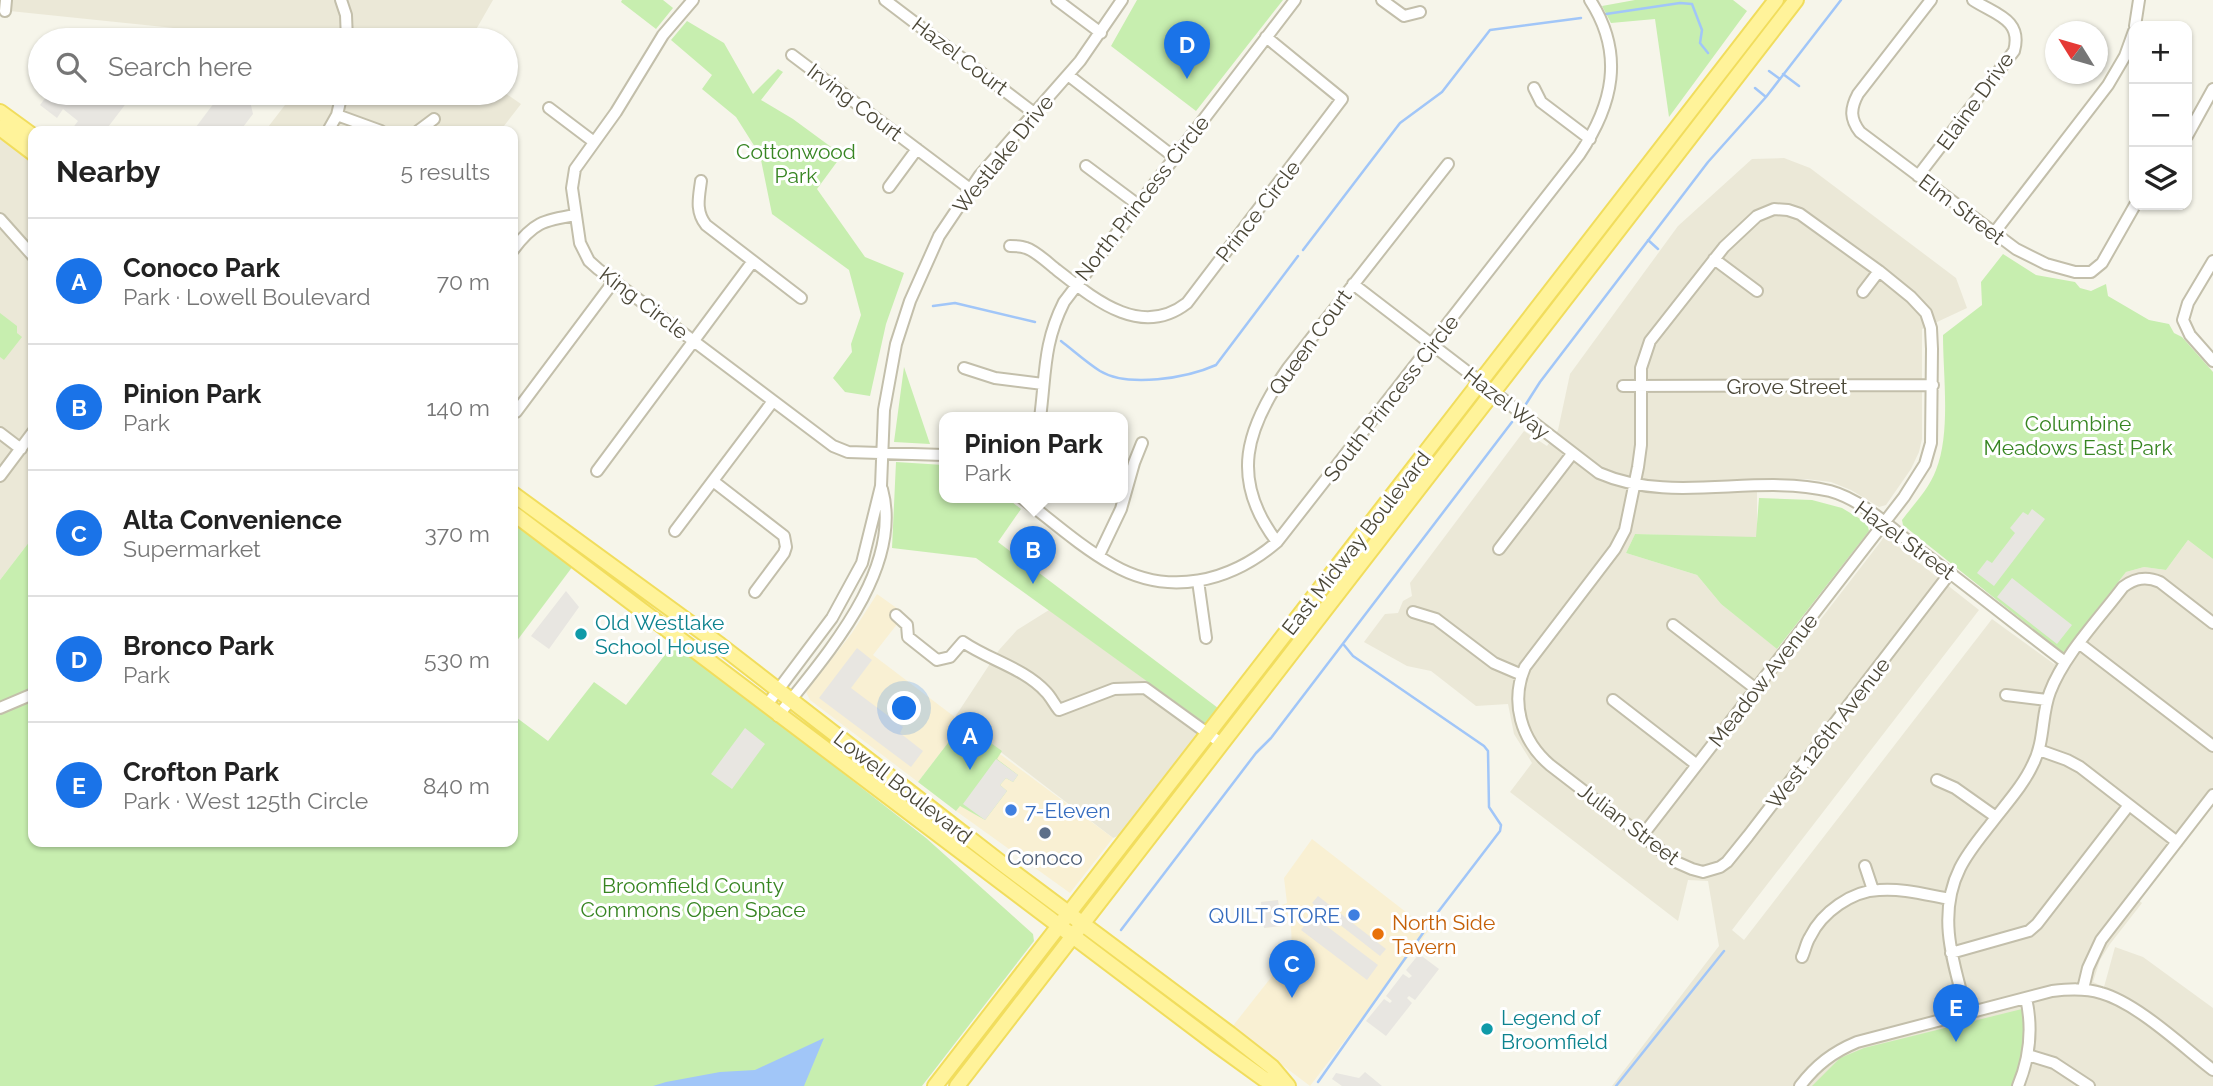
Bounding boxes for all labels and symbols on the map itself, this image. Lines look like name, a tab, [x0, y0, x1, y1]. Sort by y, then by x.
street label: Hazel Court	[907, 12, 1013, 100]
pin: D	[1164, 21, 1210, 79]
north arrow	[2045, 21, 2108, 84]
street label: Elaine Drive	[1931, 47, 2019, 155]
street label: Irving Court	[802, 58, 908, 146]
street label: Westlake Drive	[947, 90, 1059, 218]
street label: North Princess Circle	[1070, 110, 1214, 286]
park label: Cottonwood Park	[736, 139, 856, 188]
street label: Prince Circle	[1211, 155, 1305, 267]
street label: Elm Street	[1914, 169, 2010, 249]
street label: King Circle	[595, 262, 693, 344]
street label: Queen Court	[1263, 284, 1357, 400]
street label: South Princess Circle	[1318, 310, 1464, 486]
street label: Hazel Way	[1459, 362, 1555, 444]
street label: Grove Street	[1727, 374, 1847, 399]
park label: Columbine Meadows East Park	[1983, 411, 2173, 460]
street label: East Midway Boulevard	[1277, 446, 1435, 640]
street label: Hazel Street	[1850, 495, 1960, 585]
pin: B	[1010, 526, 1056, 584]
street label: Meadow Avenue	[1703, 608, 1823, 752]
place label: Old Westlake School House	[595, 610, 730, 659]
marker: Old Westlake School House	[573, 626, 589, 642]
street label: West 126th Avenue	[1761, 652, 1895, 814]
your location	[887, 691, 921, 725]
pin: A	[947, 712, 993, 770]
street label: Lowell Boulevard	[829, 725, 977, 849]
street label: Julian Street	[1574, 778, 1684, 870]
place label: 7-Eleven	[1025, 798, 1110, 823]
marker: 7-Eleven	[1003, 802, 1019, 818]
marker: Conoco	[1037, 825, 1053, 841]
place label: Conoco	[1007, 845, 1083, 870]
park label: Broomfield County Commons Open Space	[580, 873, 806, 922]
place label: QUILT STORE	[1208, 903, 1340, 928]
marker: QUILT STORE	[1346, 907, 1362, 923]
place label: North Side Tavern	[1392, 910, 1495, 959]
marker: North Side Tavern	[1370, 926, 1386, 942]
pin: C	[1269, 940, 1315, 998]
pin: E	[1933, 984, 1979, 1042]
place label: Legend of Broomfield	[1501, 1005, 1608, 1054]
marker: Legend of Broomfield	[1479, 1021, 1495, 1037]

